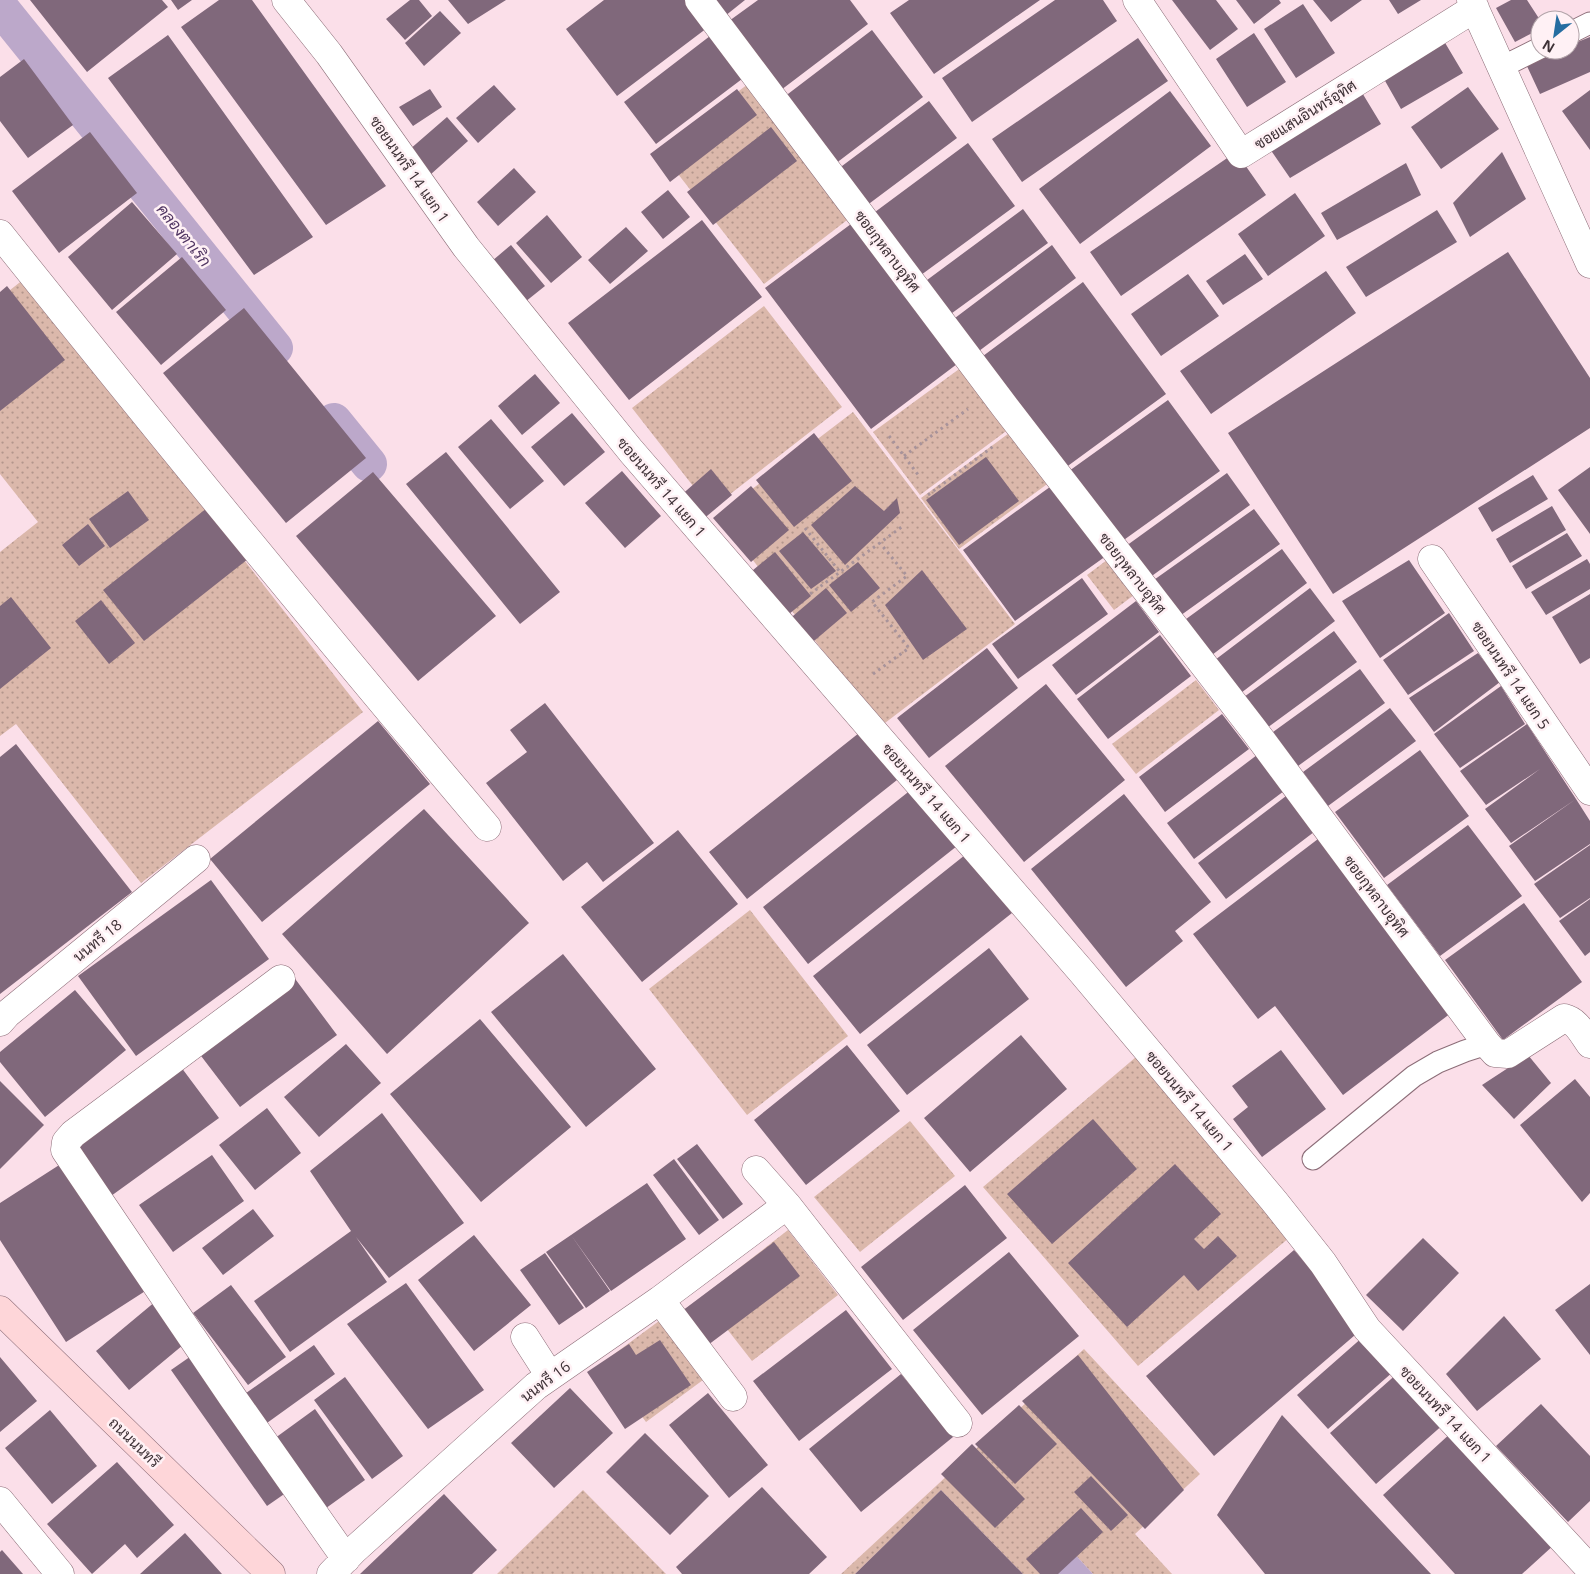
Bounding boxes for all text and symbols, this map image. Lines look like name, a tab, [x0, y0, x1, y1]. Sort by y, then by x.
north arrow	[1530, 10, 1580, 60]
text: N	[1539, 36, 1558, 58]
street label: ซอยแสนอินทร์อุทิศ	[1250, 75, 1361, 155]
street label: ซอยนนทรี 14 แยก 1	[366, 112, 454, 226]
water label: คลองตาเริก	[152, 199, 216, 271]
street label: ซอยกุหลาบอุทิศ	[849, 206, 926, 297]
street label: ซอยนนทรี 14 แยก 1	[613, 433, 711, 541]
street label: ซอยกุหลาบอุทิศ	[1093, 528, 1171, 619]
street label: ซอยนนทรี 14 แยก 5	[1467, 617, 1555, 733]
street label: ซอยนนทรี 14 แยก 1	[878, 739, 976, 847]
street label: ซอยกุหลาบอุทิศ	[1338, 851, 1415, 942]
street label: นนทรี 18	[68, 914, 126, 966]
street label: ซอยนนทรี 14 แยก 1	[1142, 1046, 1238, 1156]
street label: นนทรี 16	[516, 1356, 574, 1406]
street label: ซอยนนทรี 14 แยก 1	[1396, 1361, 1496, 1467]
street label: ถนนนนทรี	[105, 1413, 165, 1471]

